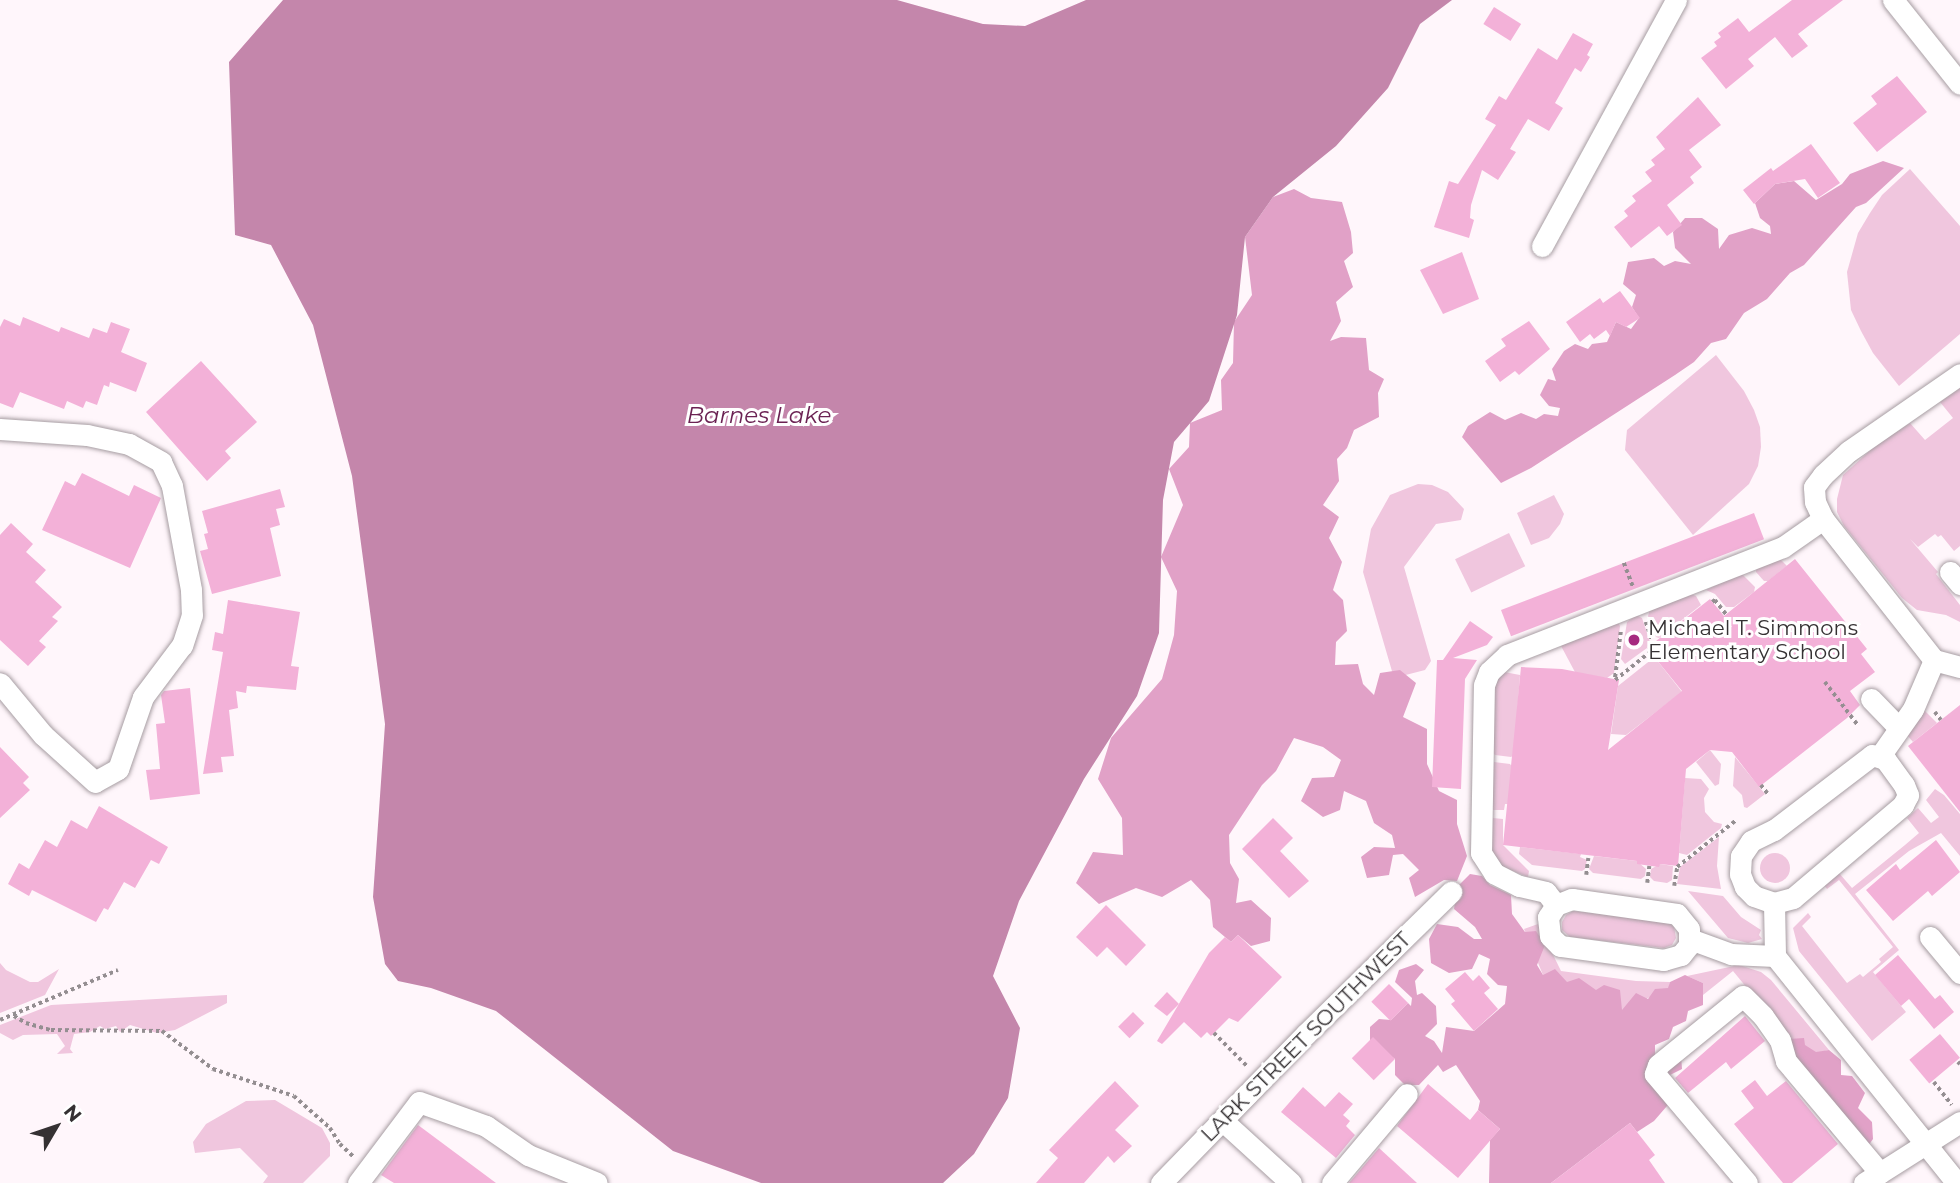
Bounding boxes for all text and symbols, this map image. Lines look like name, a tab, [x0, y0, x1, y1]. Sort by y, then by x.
water label: Barnes Lake	[687, 401, 831, 429]
place label: Michael T. Simmons Elementary School	[1648, 615, 1858, 665]
marker: Michael T. Simmons Elementary School	[1626, 632, 1642, 648]
street label: LARK STREET SOUTHWEST	[1196, 927, 1416, 1147]
north arrow	[21, 1092, 91, 1162]
text: N	[59, 1100, 86, 1127]

